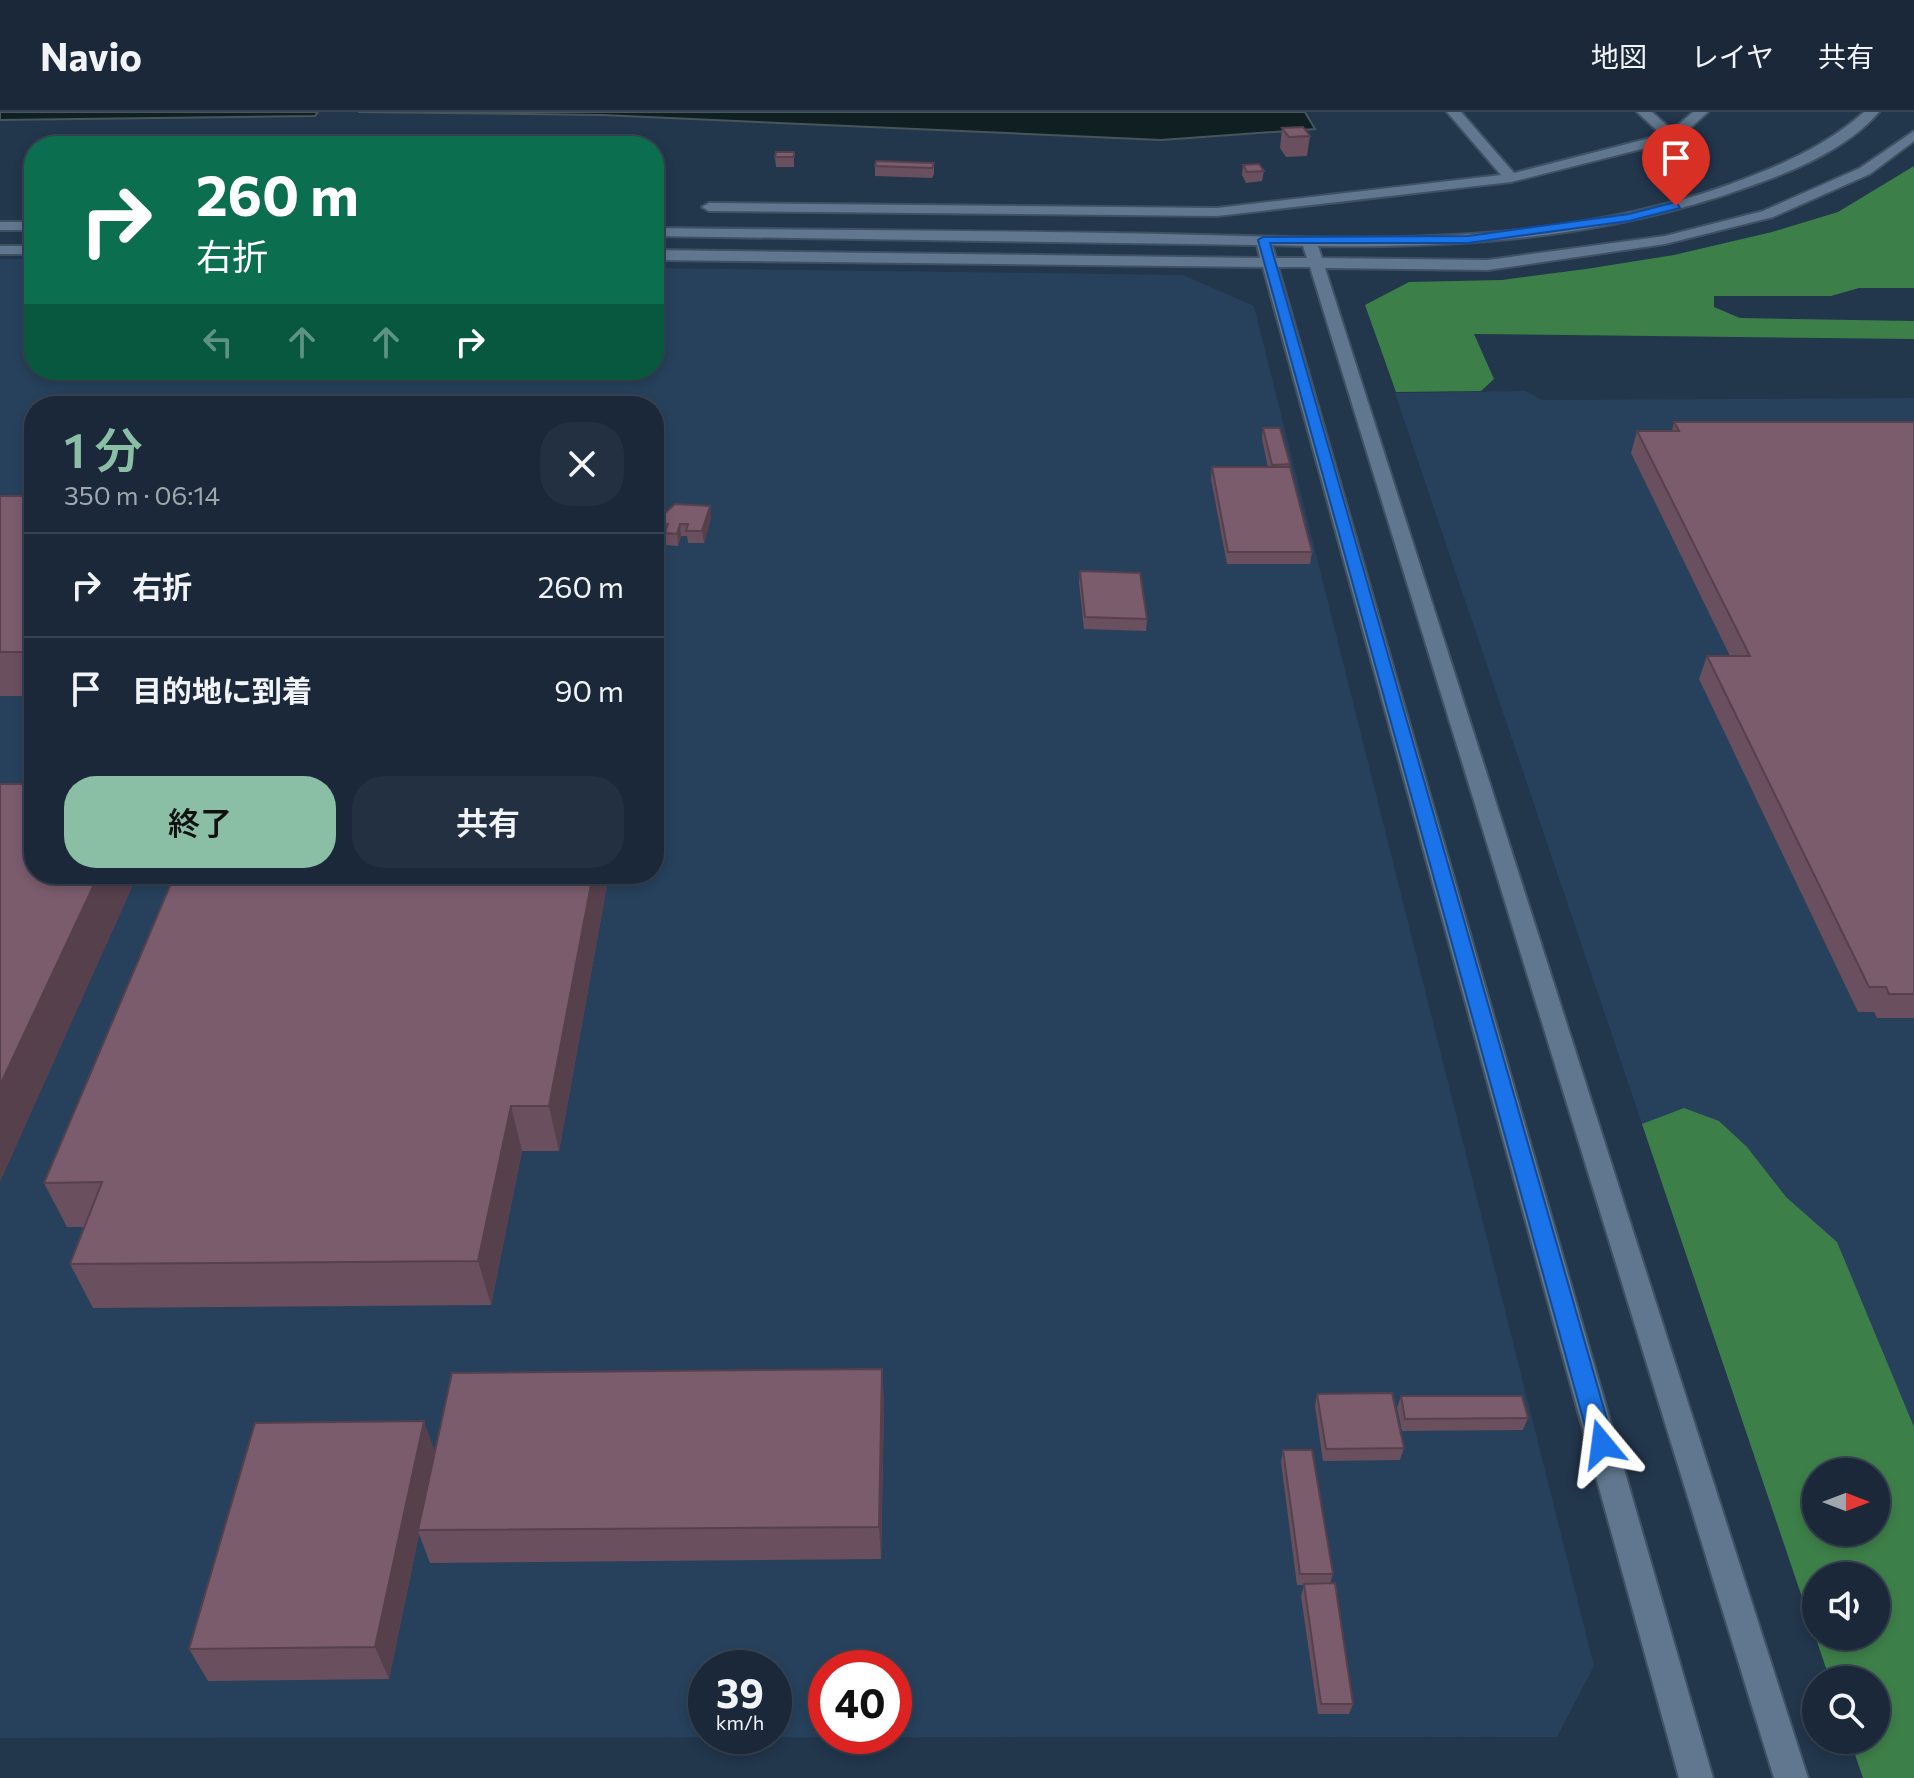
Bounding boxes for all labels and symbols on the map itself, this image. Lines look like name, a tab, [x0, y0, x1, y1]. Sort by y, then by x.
pin	[1642, 124, 1710, 206]
position arrow	[1560, 1402, 1644, 1486]
north arrow	[1802, 1458, 1890, 1546]
speed limit sign: 40	[808, 1650, 912, 1754]

